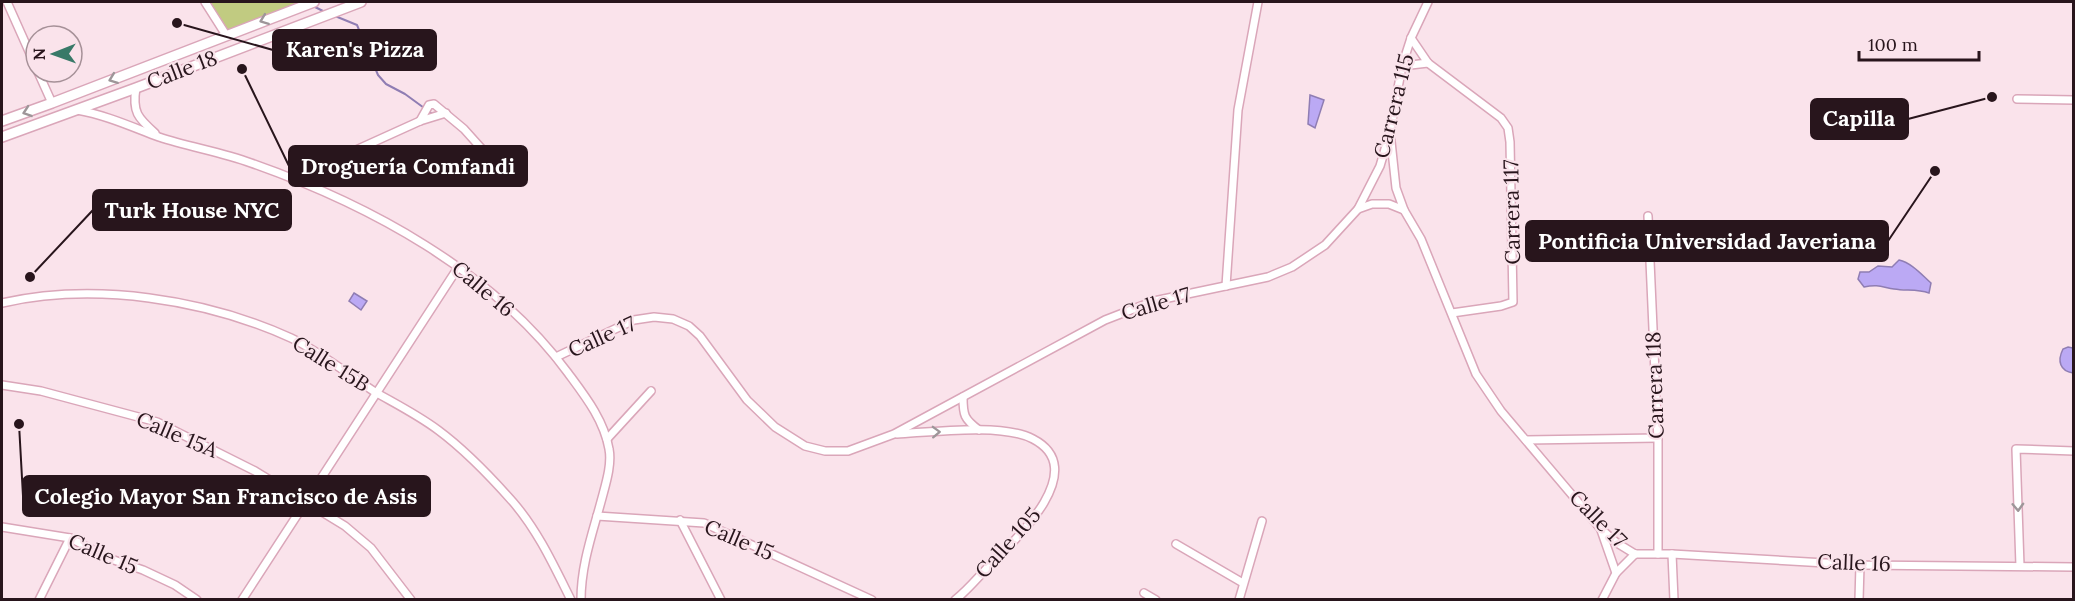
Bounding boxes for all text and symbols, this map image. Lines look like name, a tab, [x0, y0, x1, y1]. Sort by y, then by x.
one-way arrow	[259, 13, 270, 26]
north arrow	[24, 24, 84, 84]
scale bar	[1859, 24, 1979, 62]
callout: Karen's Pizza	[273, 30, 436, 70]
text: 100 m	[1868, 33, 1918, 56]
text: Karen's Pizza	[286, 35, 425, 63]
street label: Calle 18	[143, 44, 221, 95]
text: N	[29, 48, 49, 61]
street label: Carrera 115	[1367, 51, 1420, 161]
one-way arrow	[108, 72, 119, 84]
callout: Capilla	[1811, 99, 1908, 139]
one-way arrow	[22, 104, 33, 117]
text: Capilla	[1823, 104, 1896, 132]
callout: Droguería Comfandi	[289, 146, 527, 186]
text: Droguería Comfandi	[301, 152, 515, 180]
street label: Carrera 117	[1497, 159, 1526, 265]
callout: Turk House NYC	[93, 190, 291, 230]
text: Turk House NYC	[105, 196, 279, 224]
callout: Pontificia Universidad Javeriana	[1526, 221, 1888, 261]
text: Pontificia Universidad Javeriana	[1538, 227, 1877, 255]
street label: Calle 16	[446, 255, 520, 323]
street label: Calle 17	[1118, 281, 1194, 326]
street label: Calle 17	[564, 310, 640, 363]
street label: Calle 15B	[288, 329, 375, 398]
street label: Carrera 118	[1639, 331, 1670, 439]
street label: Calle 15A	[132, 405, 223, 464]
one-way arrow	[932, 426, 941, 439]
callout: Colegio Mayor San Francisco de Asis	[23, 476, 430, 516]
text: Colegio Mayor San Francisco de Asis	[35, 482, 417, 510]
street label: Calle 17	[1564, 484, 1633, 554]
street label: Calle 105	[969, 502, 1046, 584]
one-way arrow	[2012, 503, 2025, 512]
street label: Calle 15	[700, 513, 778, 566]
street label: Calle 15	[64, 527, 142, 580]
street label: Calle 16	[1817, 548, 1891, 577]

